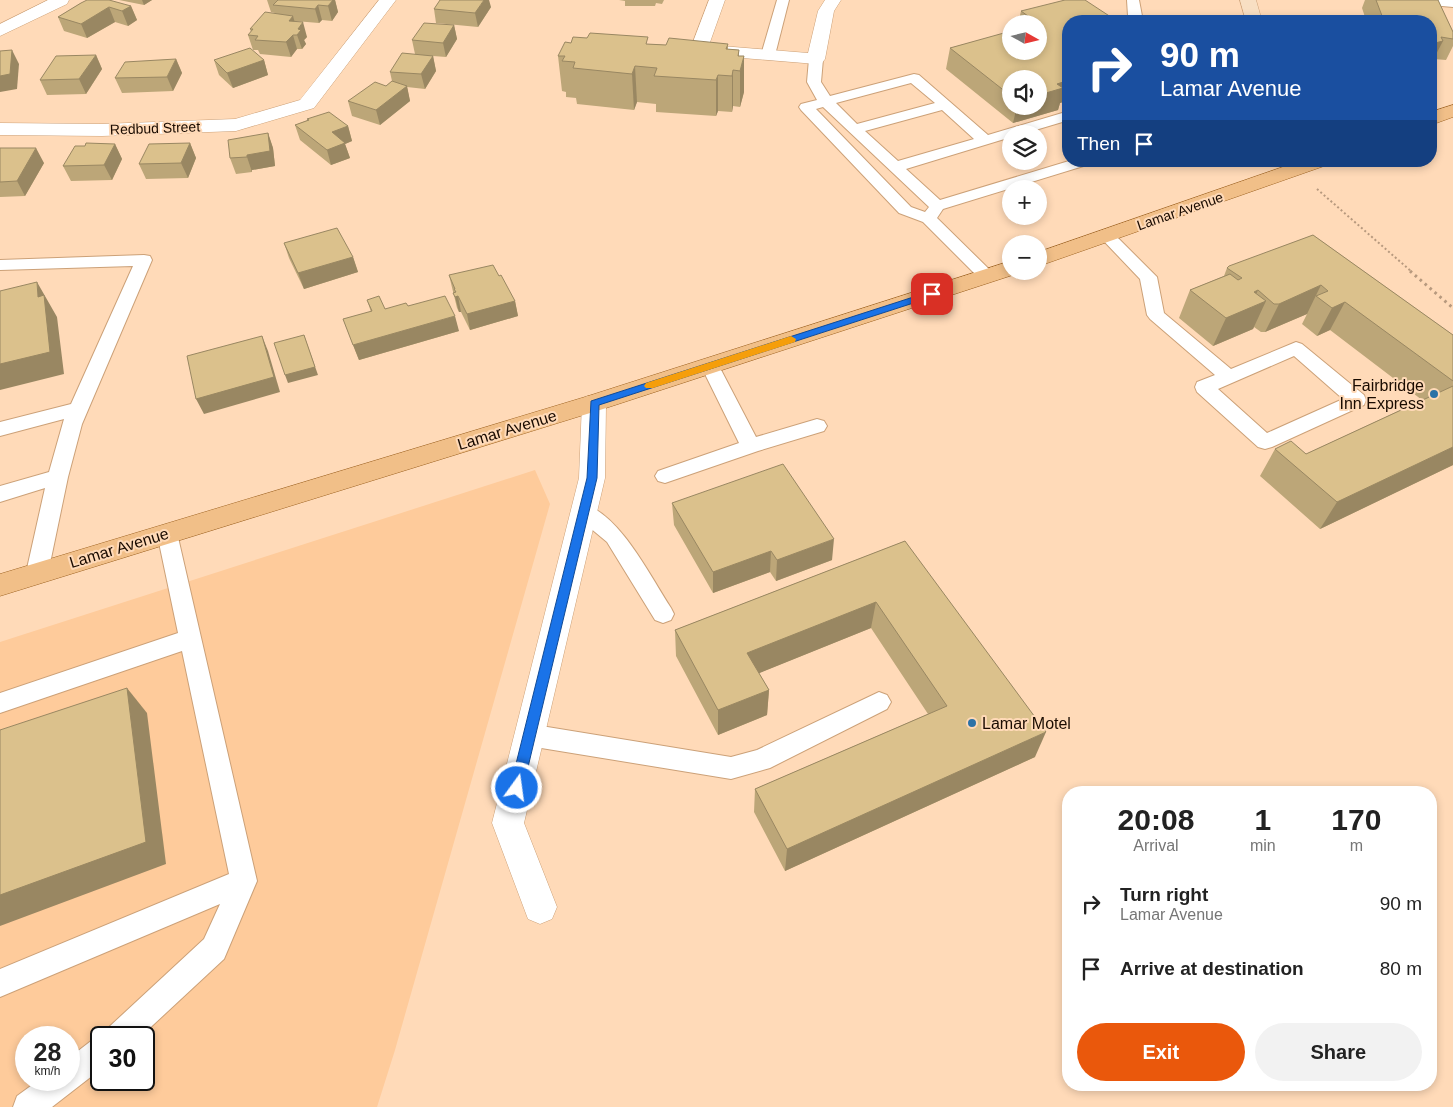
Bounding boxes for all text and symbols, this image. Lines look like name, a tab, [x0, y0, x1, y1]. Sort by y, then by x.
north arrow	[1002, 15, 1048, 60]
map controls	[1002, 15, 1047, 280]
icon: right	[1077, 35, 1142, 100]
text: 90 m	[1160, 35, 1240, 74]
button: sound	[1002, 70, 1047, 115]
text: Lamar Avenue	[1160, 76, 1301, 101]
street label: Redbud Street	[110, 118, 200, 138]
button: layers	[1002, 125, 1047, 170]
icon: arrive	[1130, 130, 1158, 158]
text: Then	[1077, 133, 1120, 154]
button: +	[1002, 180, 1047, 225]
street label: Lamar Avenue	[1135, 189, 1225, 233]
button: −	[1002, 235, 1047, 280]
pin	[911, 273, 953, 315]
icon: arrive	[918, 280, 946, 308]
place label: Fairbridge Inn Express	[1340, 377, 1424, 412]
marker: Fairbridge Inn Express	[1428, 388, 1440, 400]
street label: Lamar Avenue	[455, 407, 559, 453]
street label: Lamar Avenue	[67, 525, 171, 571]
place label: Lamar Motel	[982, 715, 1071, 732]
marker: Lamar Motel	[966, 717, 978, 729]
position arrow	[490, 761, 542, 813]
text: 20:08	[1118, 803, 1194, 836]
text: 1	[1254, 803, 1271, 836]
text: 170	[1331, 803, 1381, 836]
text: Arrival	[1133, 837, 1179, 854]
text: min	[1250, 837, 1276, 854]
text: m	[1350, 837, 1363, 854]
text: Turn right	[1120, 884, 1208, 905]
icon: right	[1077, 890, 1105, 918]
text: 90 m	[1380, 893, 1422, 914]
text: Lamar Avenue	[1120, 906, 1223, 923]
icon: arrive	[1077, 955, 1105, 983]
text: Arrive at destination	[1120, 958, 1304, 979]
text: 80 m	[1380, 958, 1422, 979]
button: Exit	[1077, 1023, 1245, 1081]
button: Share	[1255, 1023, 1422, 1081]
speed limit sign: 30	[90, 1026, 155, 1091]
text: 28	[34, 1038, 61, 1066]
text: km/h	[34, 1064, 61, 1078]

